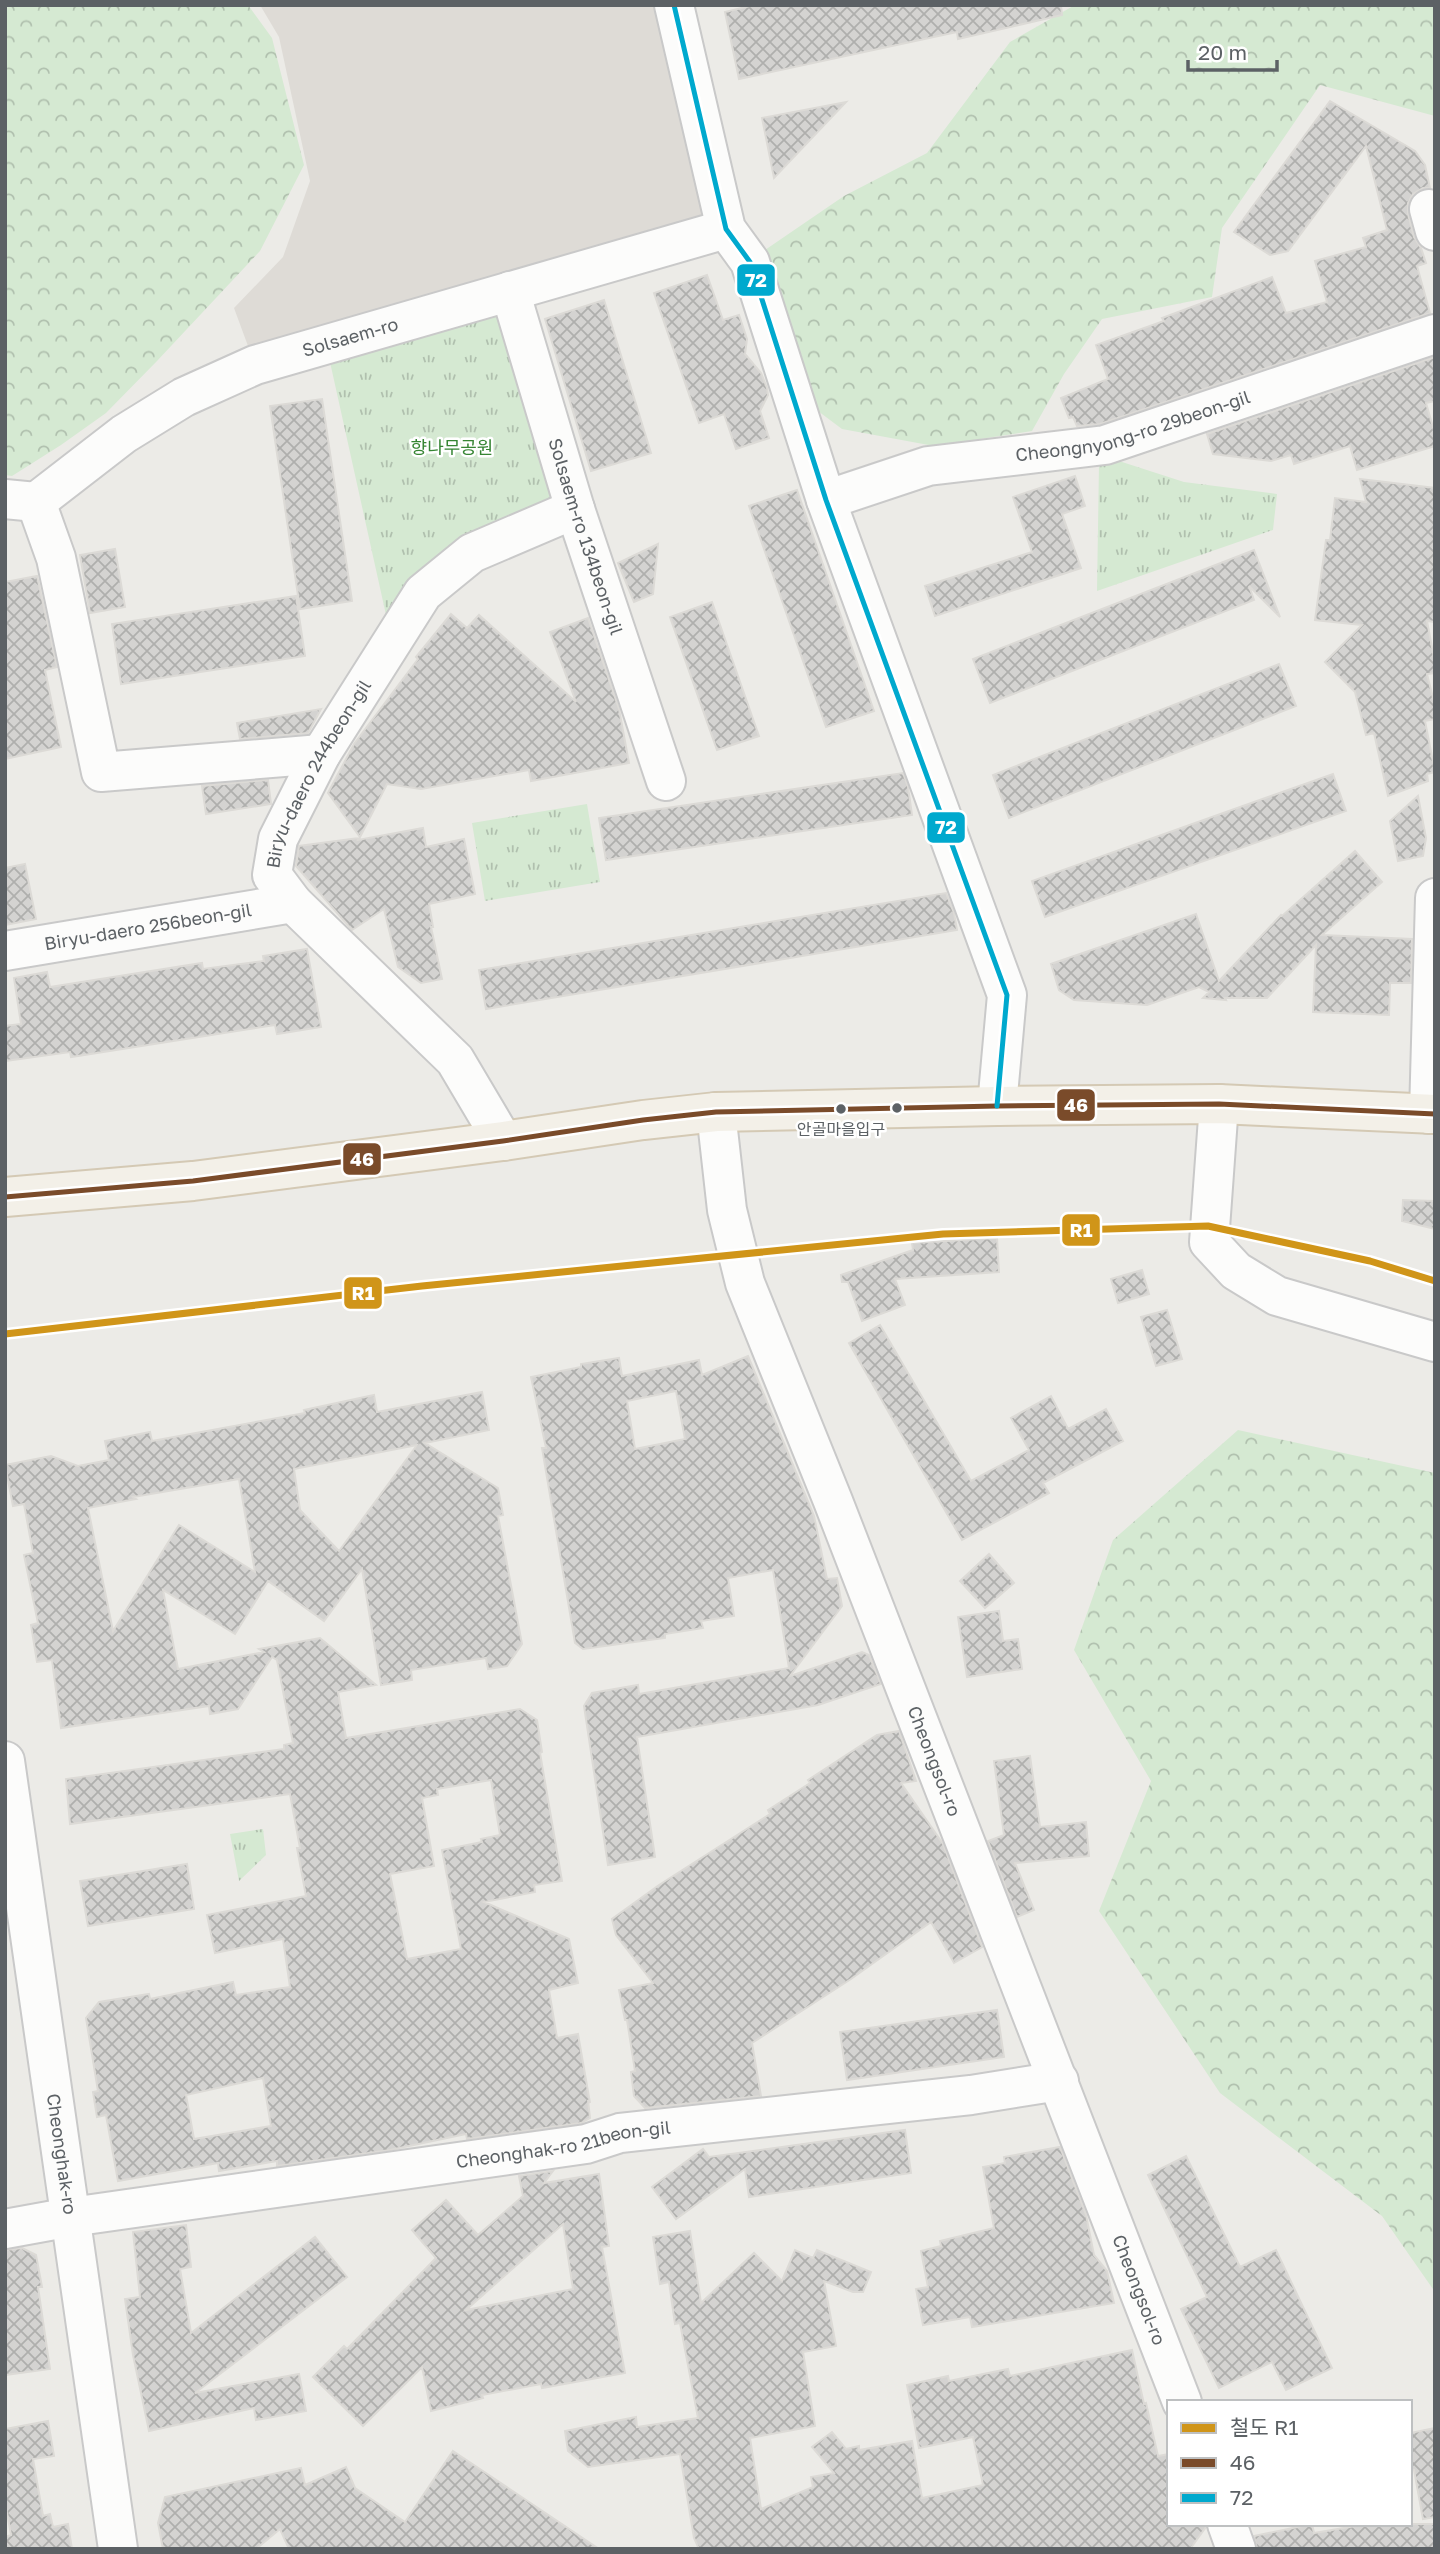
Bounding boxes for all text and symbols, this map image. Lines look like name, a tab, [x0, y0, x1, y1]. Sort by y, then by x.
scale bar	[1188, 28, 1277, 72]
text: 20 m	[1198, 39, 1247, 65]
line badge: 72	[736, 263, 776, 297]
text: 72	[745, 268, 767, 291]
street label: Solsaem-ro	[300, 312, 401, 361]
street label: Cheongnyong-ro 29beon-gil	[1014, 385, 1253, 466]
street label: Solsaem-ro 134beon-gil	[545, 435, 628, 638]
park label: 향나무공원	[411, 436, 493, 458]
street label: Biryu-daero 244beon-gil	[261, 675, 375, 870]
line badge: 72	[926, 811, 966, 844]
text: 72	[935, 815, 957, 838]
street label: Biryu-daero 256beon-gil	[43, 898, 253, 954]
line badge: 46	[1056, 1088, 1096, 1122]
text: 46	[1064, 1093, 1088, 1116]
unlabelled marker	[890, 1101, 904, 1115]
marker: 안골마을입구	[834, 1102, 848, 1116]
place label: 안골마을입구	[797, 1119, 885, 1139]
line badge: 46	[342, 1142, 382, 1176]
text: 46	[350, 1147, 374, 1170]
line badge: R1	[1061, 1213, 1101, 1247]
text: R1	[1070, 1218, 1093, 1241]
line badge: R1	[343, 1276, 383, 1310]
text: R1	[352, 1281, 375, 1304]
street label: Cheongsol-ro	[903, 1703, 966, 1819]
street label: Cheonghak-ro	[43, 2092, 82, 2216]
street label: Cheonghak-ro 21beon-gil	[455, 2116, 672, 2172]
street label: Cheongsol-ro	[1108, 2231, 1171, 2348]
legend	[1167, 2400, 1412, 2526]
text: 철도 R1	[1230, 2414, 1298, 2440]
text: 46	[1230, 2449, 1256, 2475]
text: 72	[1230, 2484, 1253, 2510]

